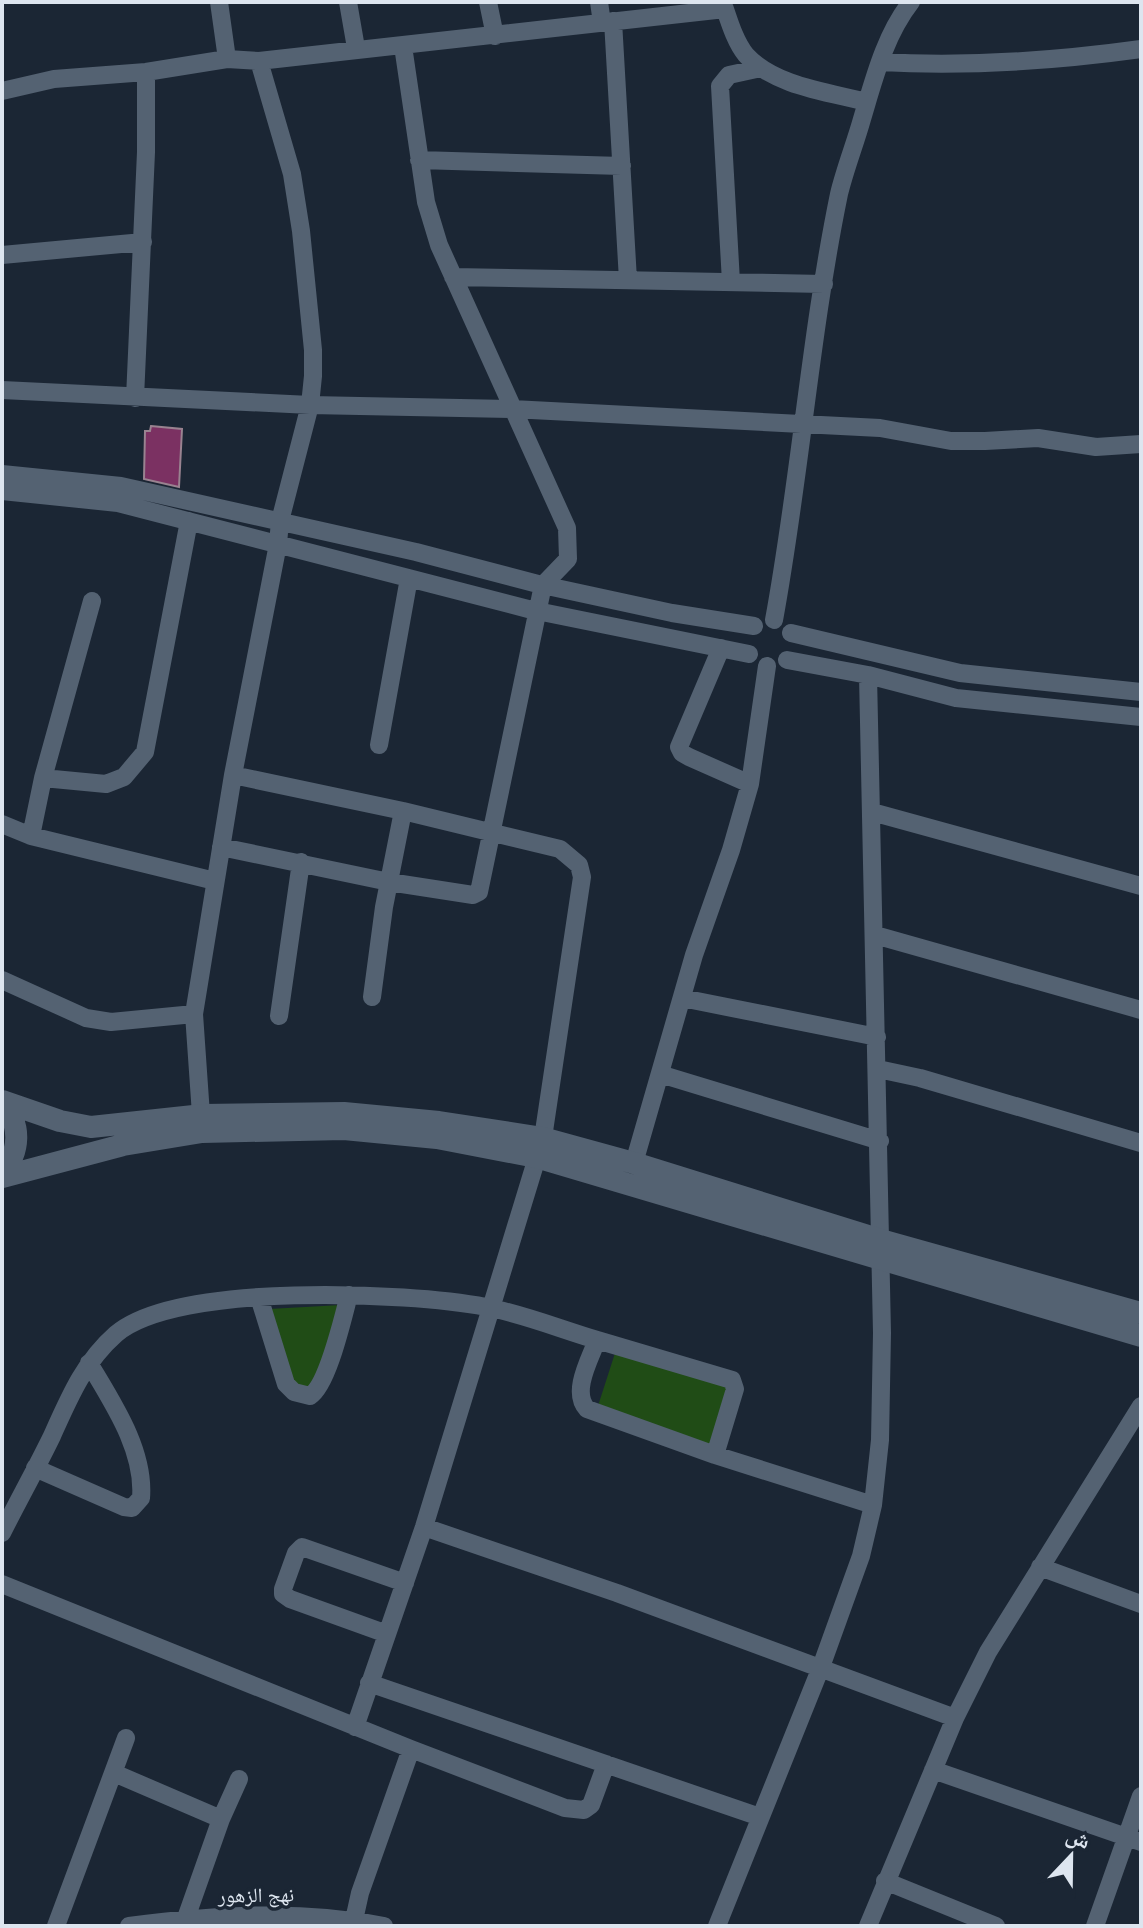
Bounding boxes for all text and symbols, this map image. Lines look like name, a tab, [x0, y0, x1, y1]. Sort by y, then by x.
north arrow	[1031, 1816, 1111, 1896]
text: ش	[1062, 1820, 1095, 1856]
street label: نهج الزهور	[217, 1881, 294, 1909]

